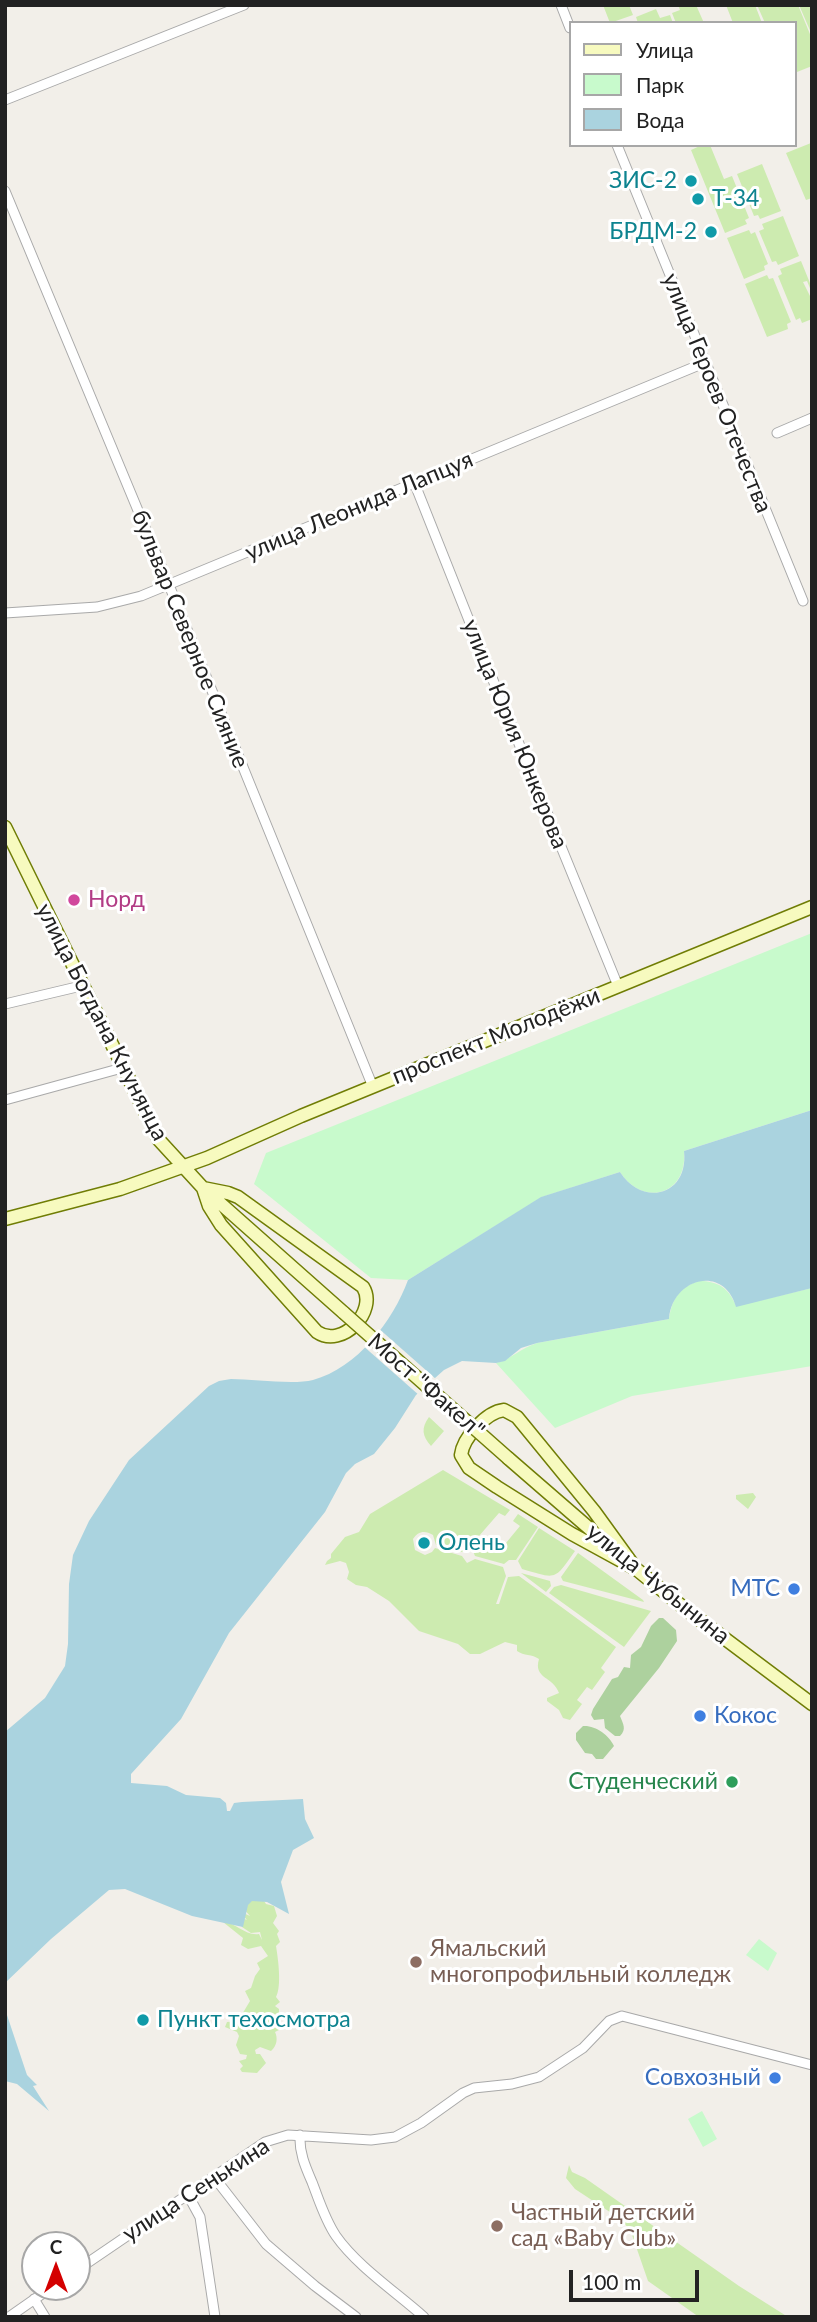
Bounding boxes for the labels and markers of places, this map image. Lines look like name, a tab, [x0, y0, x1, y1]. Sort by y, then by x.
place label: ЗИС-2	[609, 167, 677, 195]
marker: ЗИС-2	[683, 173, 699, 189]
place label: Т-34	[712, 185, 759, 213]
marker: Т-34	[690, 191, 706, 207]
place label: БРДМ-2	[609, 218, 697, 246]
marker: БРДМ-2	[703, 224, 719, 240]
place label: Норд	[88, 886, 145, 914]
marker: Норд	[66, 892, 82, 908]
place label: Олень	[438, 1529, 505, 1557]
marker: Олень	[416, 1535, 432, 1551]
place label: МТС	[730, 1575, 780, 1603]
marker: МТС	[786, 1581, 802, 1597]
place label: Кокос	[714, 1702, 777, 1730]
marker: Кокос	[692, 1708, 708, 1724]
place label: Студенческий	[568, 1768, 718, 1796]
marker: Студенческий	[724, 1774, 740, 1790]
place label: Ямальский многопрофильный колледж	[430, 1935, 731, 1989]
marker: Ямальский многопрофильный колледж	[408, 1954, 424, 1970]
place label: Пункт техосмотра	[157, 2006, 351, 2034]
marker: Пункт техосмотра	[135, 2012, 151, 2028]
place label: Совхозный	[645, 2064, 761, 2092]
marker: Совхозный	[767, 2070, 783, 2086]
place label: Частный детский сад «Baby Club»	[511, 2199, 695, 2253]
marker: Частный детский сад «Baby Club»	[489, 2218, 505, 2234]

